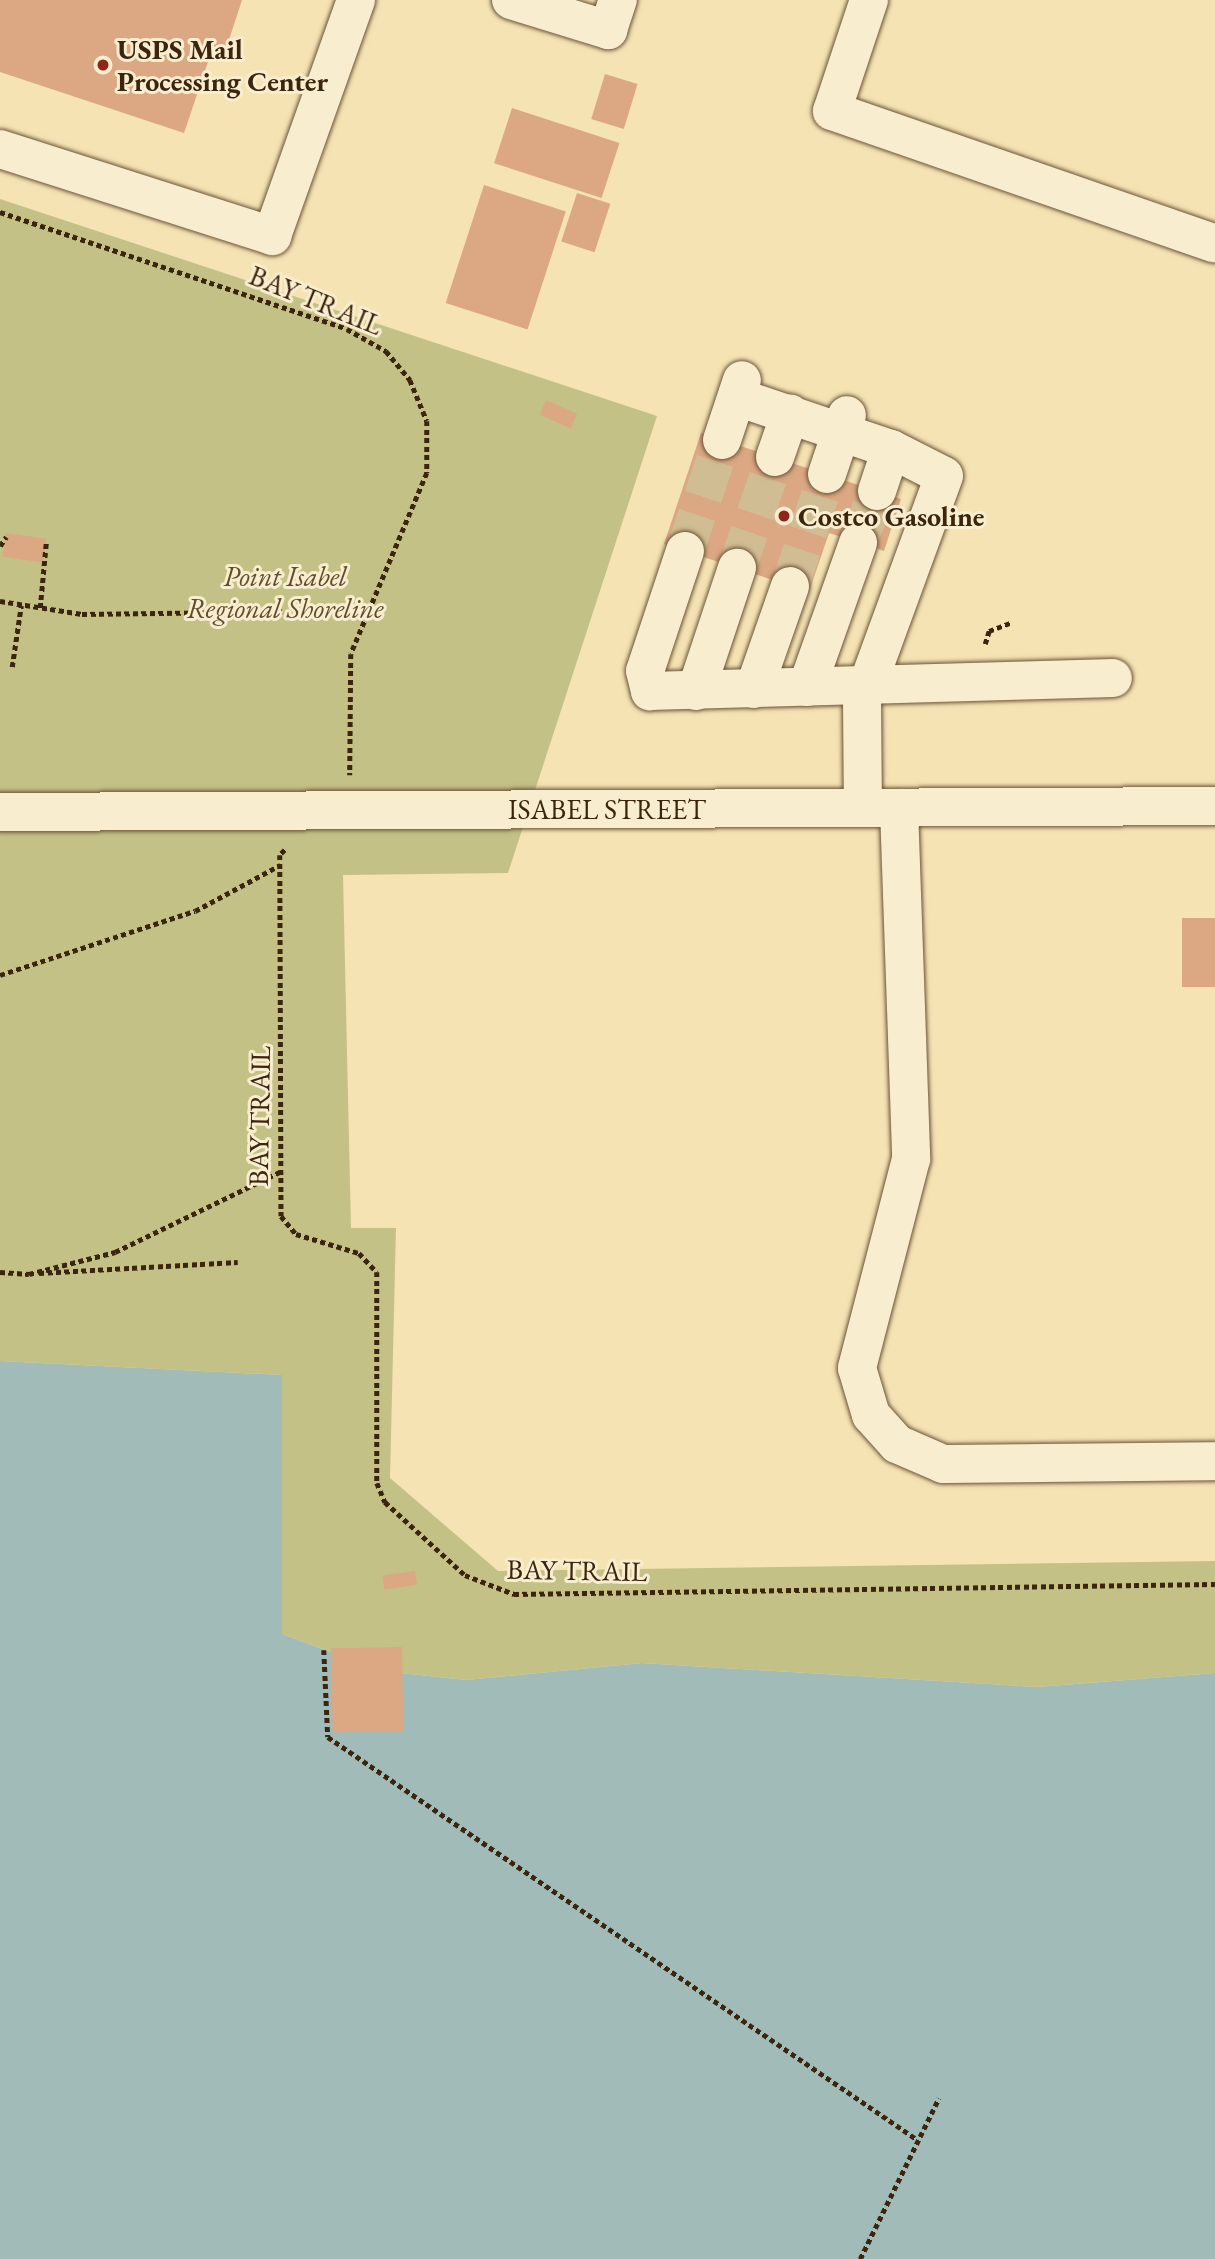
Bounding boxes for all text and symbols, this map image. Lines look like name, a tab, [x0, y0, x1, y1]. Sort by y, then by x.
place label: USPS Mail Processing Center	[117, 32, 328, 98]
marker: USPS Mail Processing Center	[95, 57, 111, 73]
street label: BAY TRAIL	[245, 258, 387, 342]
place label: Costco Gasoline	[798, 499, 985, 533]
marker: Costco Gasoline	[776, 508, 792, 524]
park label: Point Isabel Regional Shoreline	[186, 559, 384, 625]
street label: ISABEL STREET	[508, 792, 706, 826]
street label: BAY TRAIL	[241, 1045, 277, 1187]
street label: BAY TRAIL	[506, 1552, 648, 1588]

